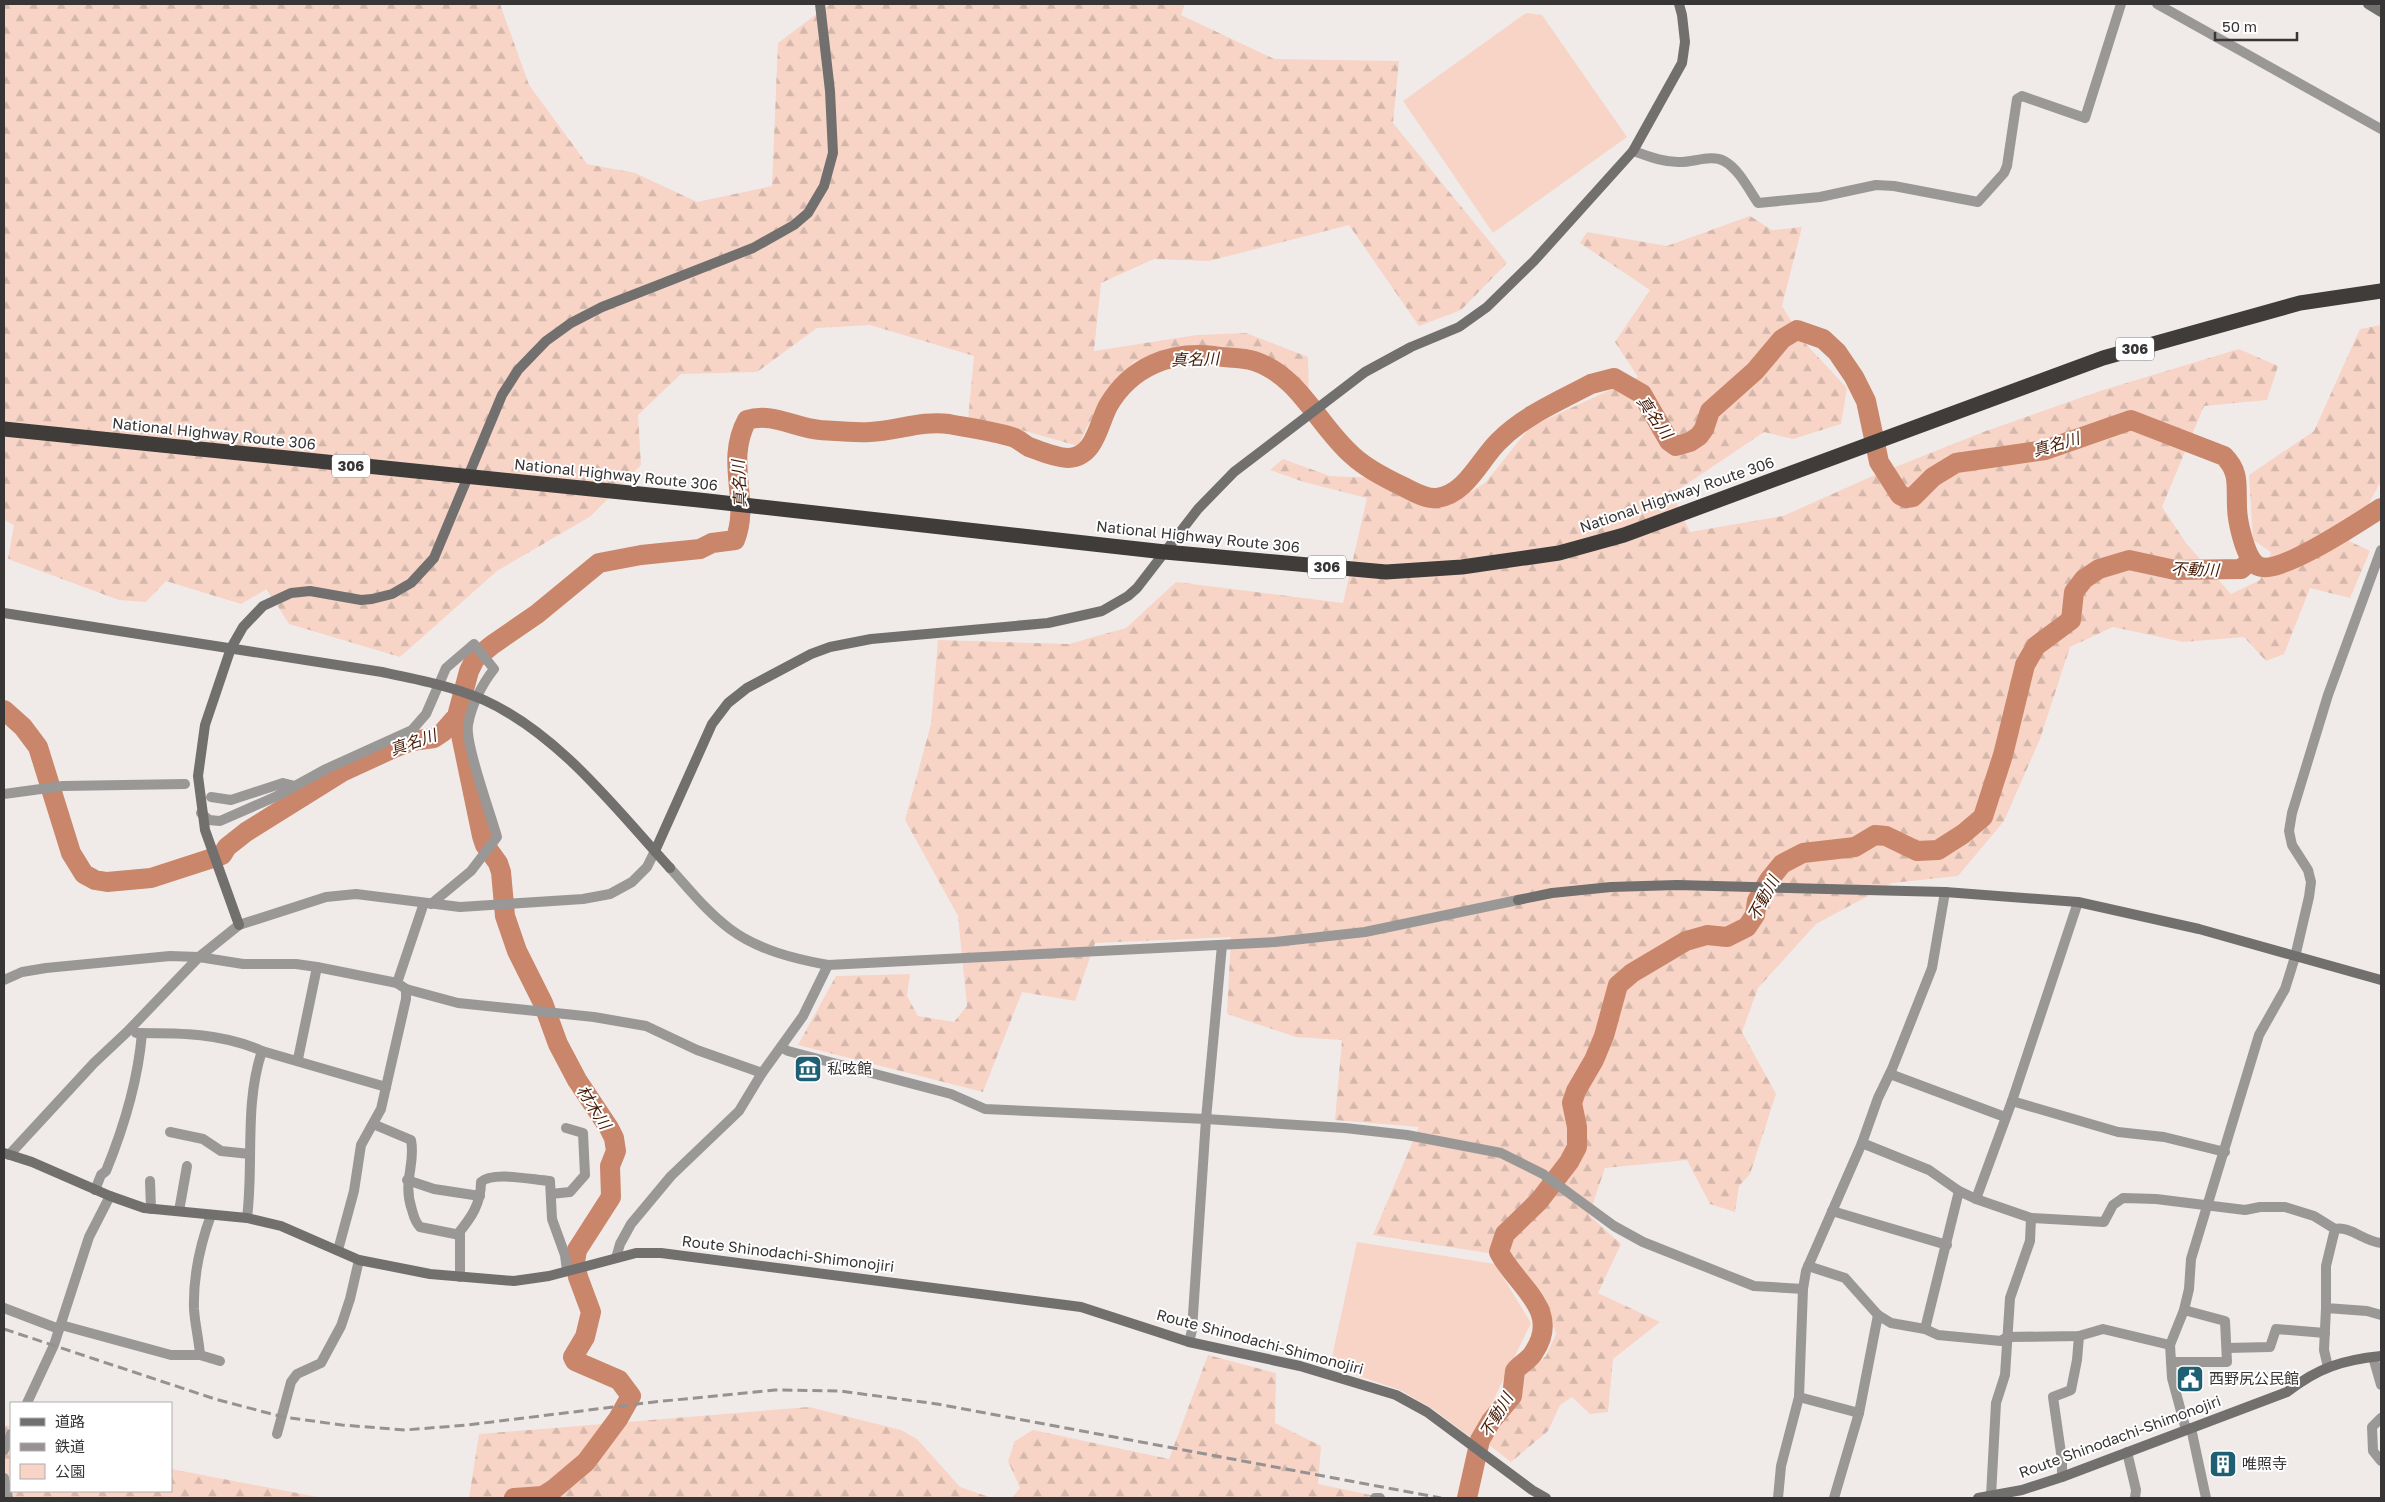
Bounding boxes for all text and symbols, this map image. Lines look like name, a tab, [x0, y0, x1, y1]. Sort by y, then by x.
scale bar	[2215, 10, 2298, 42]
text: 50 m	[2222, 17, 2257, 35]
road number: 306	[2116, 338, 2154, 360]
water label: 真名川	[1171, 348, 1221, 370]
water label: 真名川	[1633, 392, 1678, 444]
street label: National Highway Route 306	[111, 413, 317, 453]
water label: 真名川	[2030, 427, 2084, 460]
street label: National Highway Route 306	[1577, 452, 1776, 536]
road number: 306	[332, 454, 370, 478]
street label: National Highway Route 306	[513, 454, 719, 494]
water label: 真名川	[728, 458, 750, 508]
street label: National Highway Route 306	[1095, 516, 1301, 556]
road number: 306	[1308, 556, 1346, 578]
water label: 不動川	[2171, 558, 2221, 580]
water label: 真名川	[387, 724, 441, 759]
water label: 不動川	[1743, 870, 1784, 924]
museum icon: 私呟館	[793, 1054, 823, 1084]
place label: 私呟館	[827, 1059, 872, 1077]
water label: 材木川	[573, 1081, 616, 1134]
street label: Route Shinodachi-Shimonojiri	[681, 1231, 895, 1275]
street label: Route Shinodachi-Shimonojiri	[1155, 1305, 1366, 1377]
public building icon: 西野尻公民館	[2175, 1364, 2205, 1394]
place label: 西野尻公民館	[2209, 1369, 2299, 1387]
water label: 不動川	[1475, 1388, 1518, 1441]
street label: Route Shinodachi-Shimonojiri	[2016, 1391, 2223, 1481]
legend	[10, 1402, 172, 1492]
text: 道路	[55, 1412, 85, 1430]
text: 鉄道	[55, 1437, 85, 1455]
building icon: 唯照寺	[2208, 1449, 2238, 1479]
place label: 唯照寺	[2242, 1454, 2287, 1472]
text: 公園	[55, 1462, 85, 1480]

